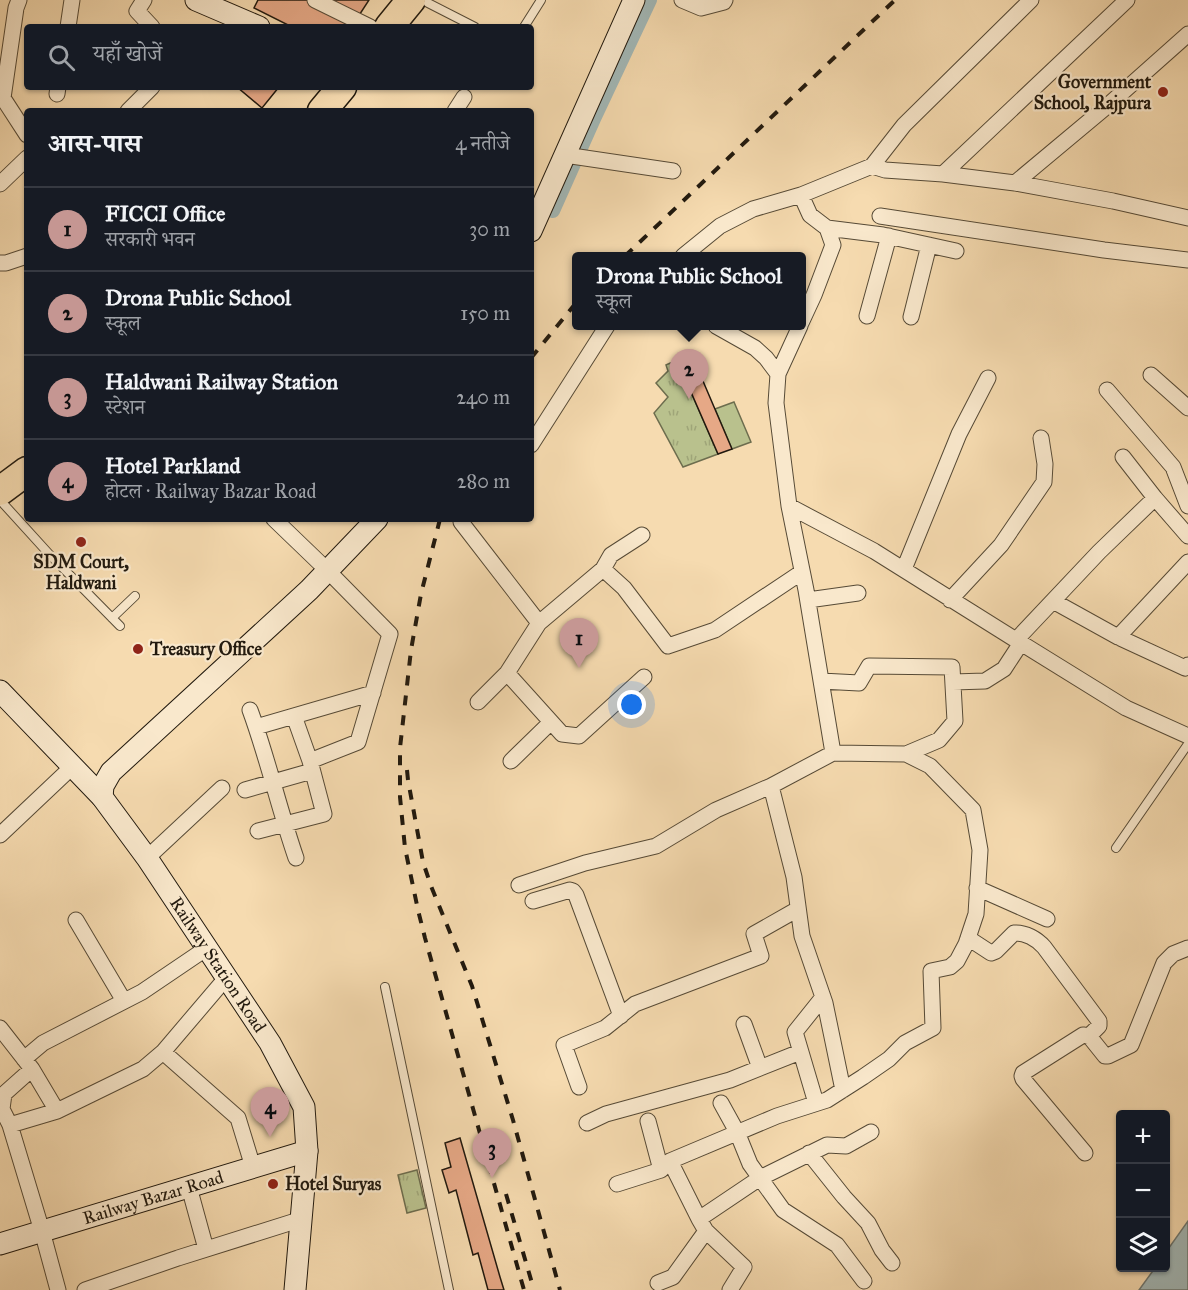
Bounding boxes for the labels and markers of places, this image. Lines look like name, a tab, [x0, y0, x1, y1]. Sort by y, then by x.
place label: Government School, Rajpura	[1034, 71, 1152, 115]
marker: Government School, Rajpura	[1156, 85, 1170, 99]
pin: 2	[670, 350, 708, 399]
marker: SDM Court, Haldwani	[74, 535, 88, 549]
place label: SDM Court, Haldwani	[33, 551, 129, 594]
pin: 1	[560, 618, 598, 668]
place label: Treasury Office	[149, 638, 262, 661]
marker: Treasury Office	[131, 642, 145, 656]
pin: 4	[250, 1088, 290, 1137]
pin: 3	[472, 1128, 512, 1178]
place label: Hotel Suryas	[285, 1173, 382, 1196]
marker: Hotel Suryas	[266, 1177, 280, 1191]

